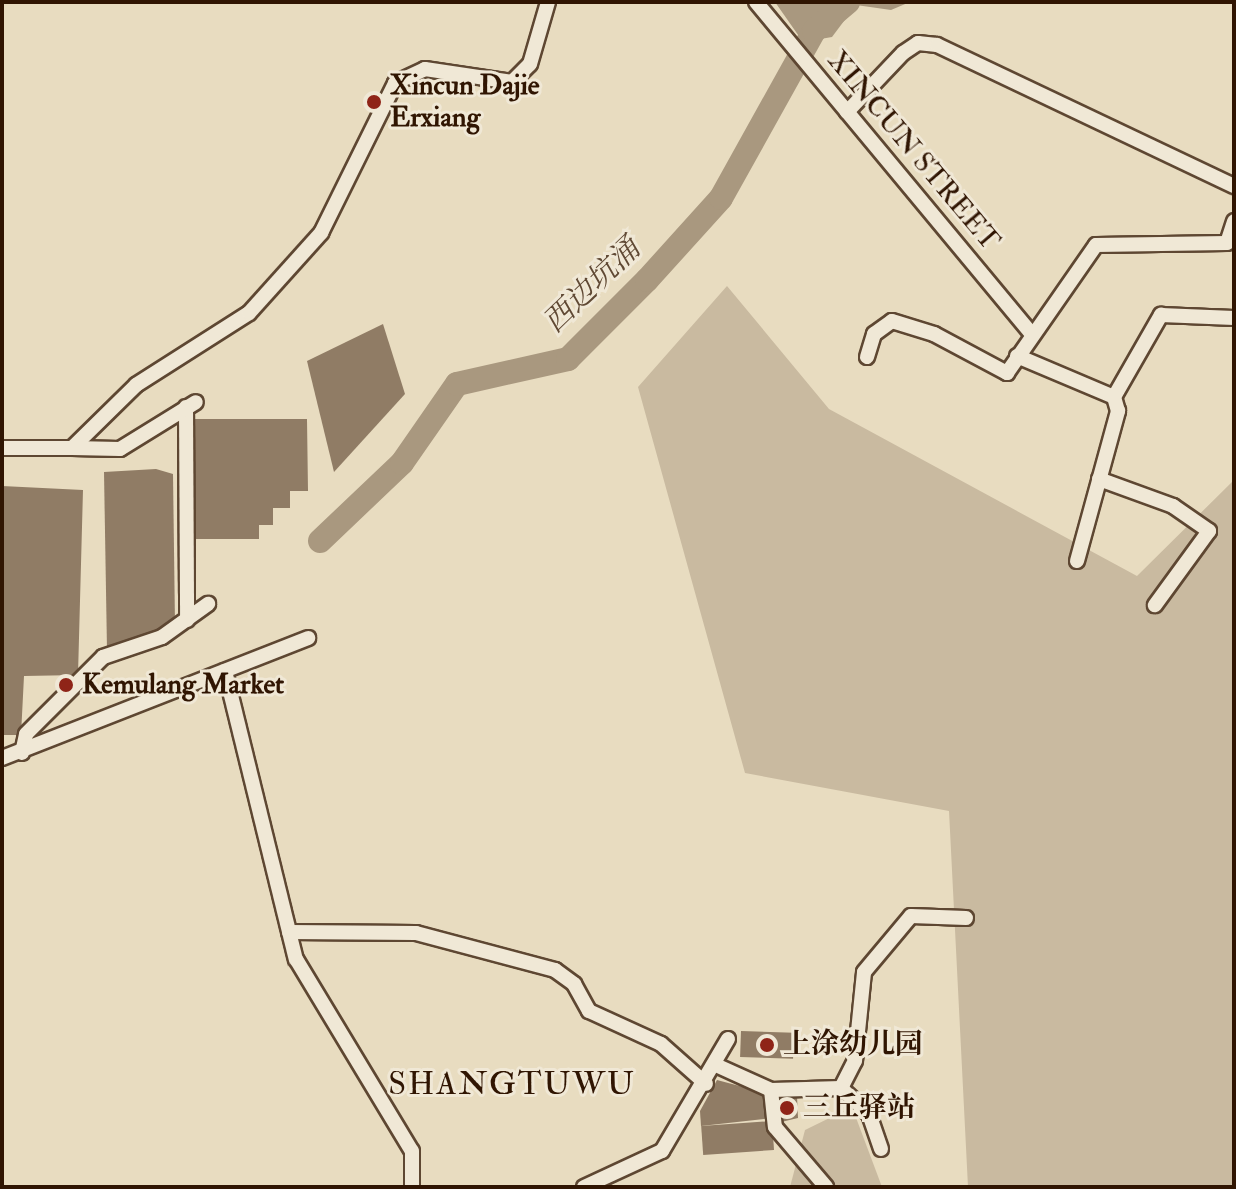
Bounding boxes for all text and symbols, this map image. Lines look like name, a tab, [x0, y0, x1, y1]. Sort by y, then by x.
street label: XINCUN STREET	[820, 44, 1006, 258]
place label: Xincun Dajie Erxiang	[390, 69, 539, 135]
marker: Xincun Dajie Erxiang	[365, 93, 383, 111]
water label: 西边坑涌	[536, 231, 648, 341]
place label: Kemulang Market	[82, 668, 284, 702]
marker: Kemulang Market	[57, 676, 75, 694]
place label: 上涂幼儿园	[783, 1028, 923, 1062]
marker: 上涂幼儿园	[758, 1036, 776, 1054]
district label: SHANGTUWU	[388, 1065, 636, 1103]
place label: 三丘驿站	[803, 1091, 915, 1125]
marker: 三丘驿站	[778, 1099, 796, 1117]

